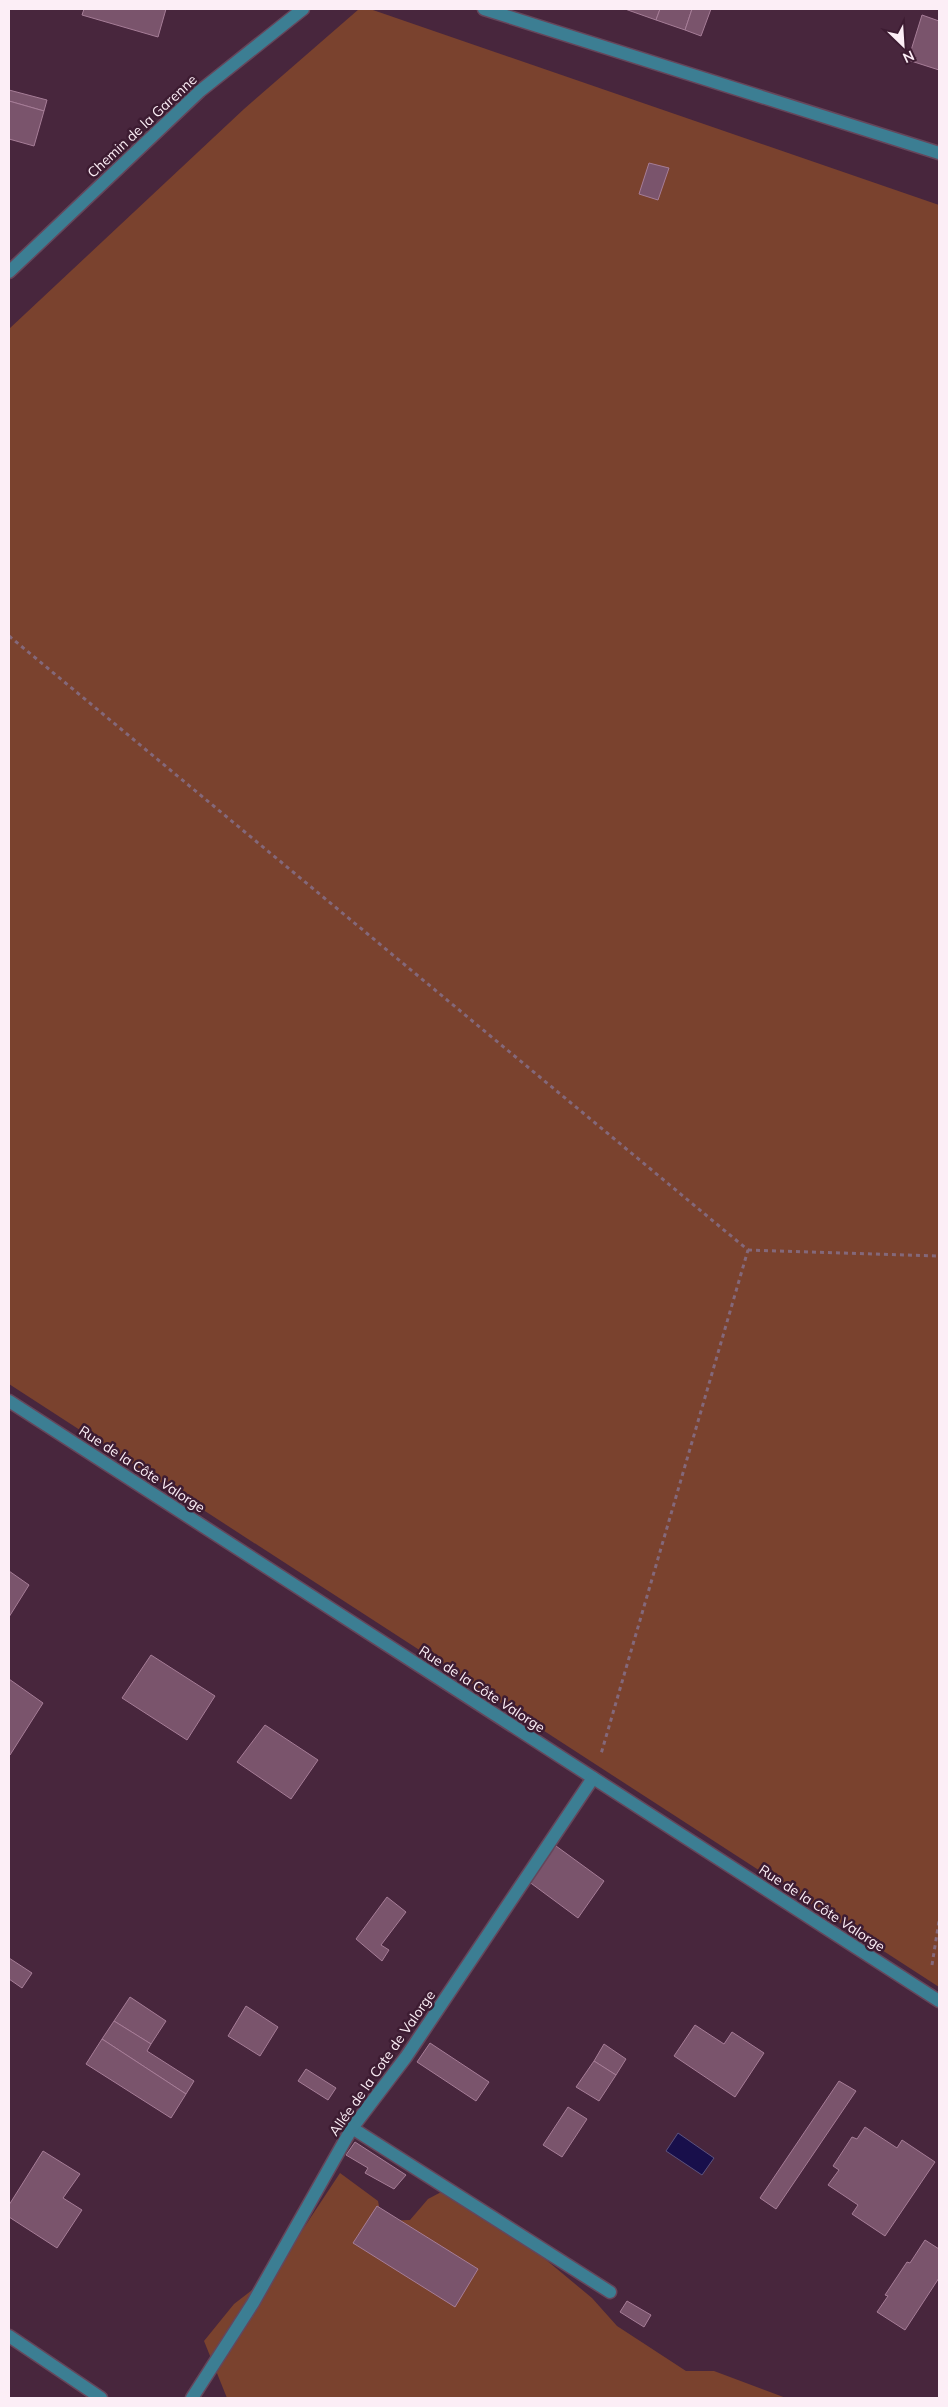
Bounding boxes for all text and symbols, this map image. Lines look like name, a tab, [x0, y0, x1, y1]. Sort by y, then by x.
north arrow	[878, 20, 928, 70]
text: N	[900, 46, 917, 67]
street label: Chemin de la Garenne	[83, 71, 201, 181]
street label: Rue de la Côte Valorge	[75, 1421, 209, 1517]
street label: Rue de la Côte Valorge	[415, 1641, 549, 1737]
street label: Rue de la Côte Valorge	[755, 1860, 889, 1956]
street label: Allée de la Cote de Valorge	[325, 1987, 439, 2139]

